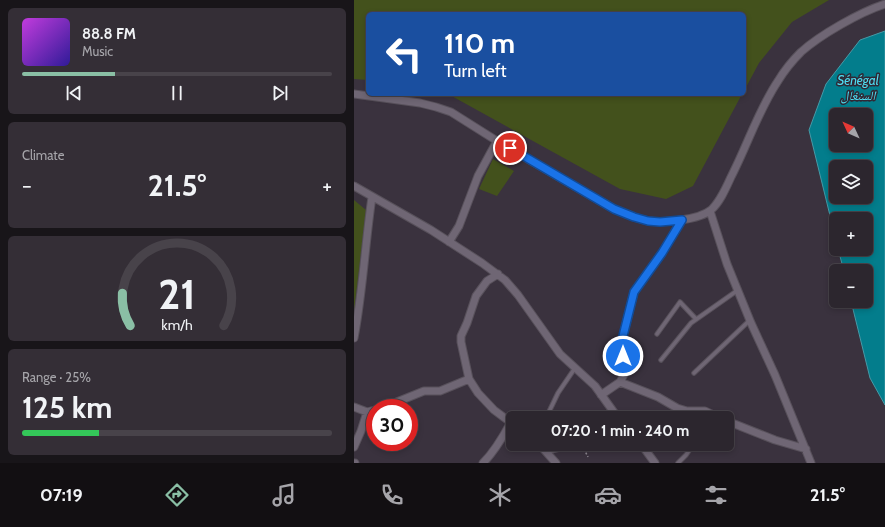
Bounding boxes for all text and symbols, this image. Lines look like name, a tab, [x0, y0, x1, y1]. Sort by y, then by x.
text: 88.8 FM	[82, 25, 136, 43]
text: 110 m	[444, 26, 515, 60]
icon: left	[378, 28, 430, 80]
text: Music	[82, 43, 113, 59]
text: Turn left	[444, 60, 507, 82]
water label: Sénégal السنغال	[837, 72, 879, 104]
icon: previous	[63, 82, 85, 104]
icon: pause	[166, 82, 188, 104]
icon: next	[269, 82, 291, 104]
north arrow	[829, 108, 873, 152]
map controls	[829, 108, 873, 308]
pin	[493, 131, 527, 165]
icon: arrive	[499, 137, 521, 159]
text: Climate	[22, 147, 64, 163]
button: layers	[829, 160, 873, 204]
text: 21.5°	[148, 167, 206, 204]
text: −	[22, 172, 32, 199]
text: +	[322, 172, 332, 199]
button: +	[829, 212, 873, 256]
button: −	[829, 264, 873, 308]
text: 21	[158, 269, 196, 319]
text: km/h	[161, 316, 193, 334]
position arrow	[602, 335, 644, 377]
text: Range · 25%	[22, 369, 91, 385]
text: 125 km	[22, 389, 112, 426]
speed limit sign: 30	[366, 399, 418, 451]
text: 07:20 · 1 min · 240 m	[551, 422, 689, 440]
icon: directions	[163, 481, 191, 509]
icon: music	[270, 481, 298, 509]
icon: phone	[378, 481, 406, 509]
icon: climate	[486, 481, 514, 509]
icon: car	[594, 481, 622, 509]
icon: filters	[702, 481, 730, 509]
text: 07:19	[40, 484, 83, 506]
text: 21.5°	[810, 484, 845, 506]

